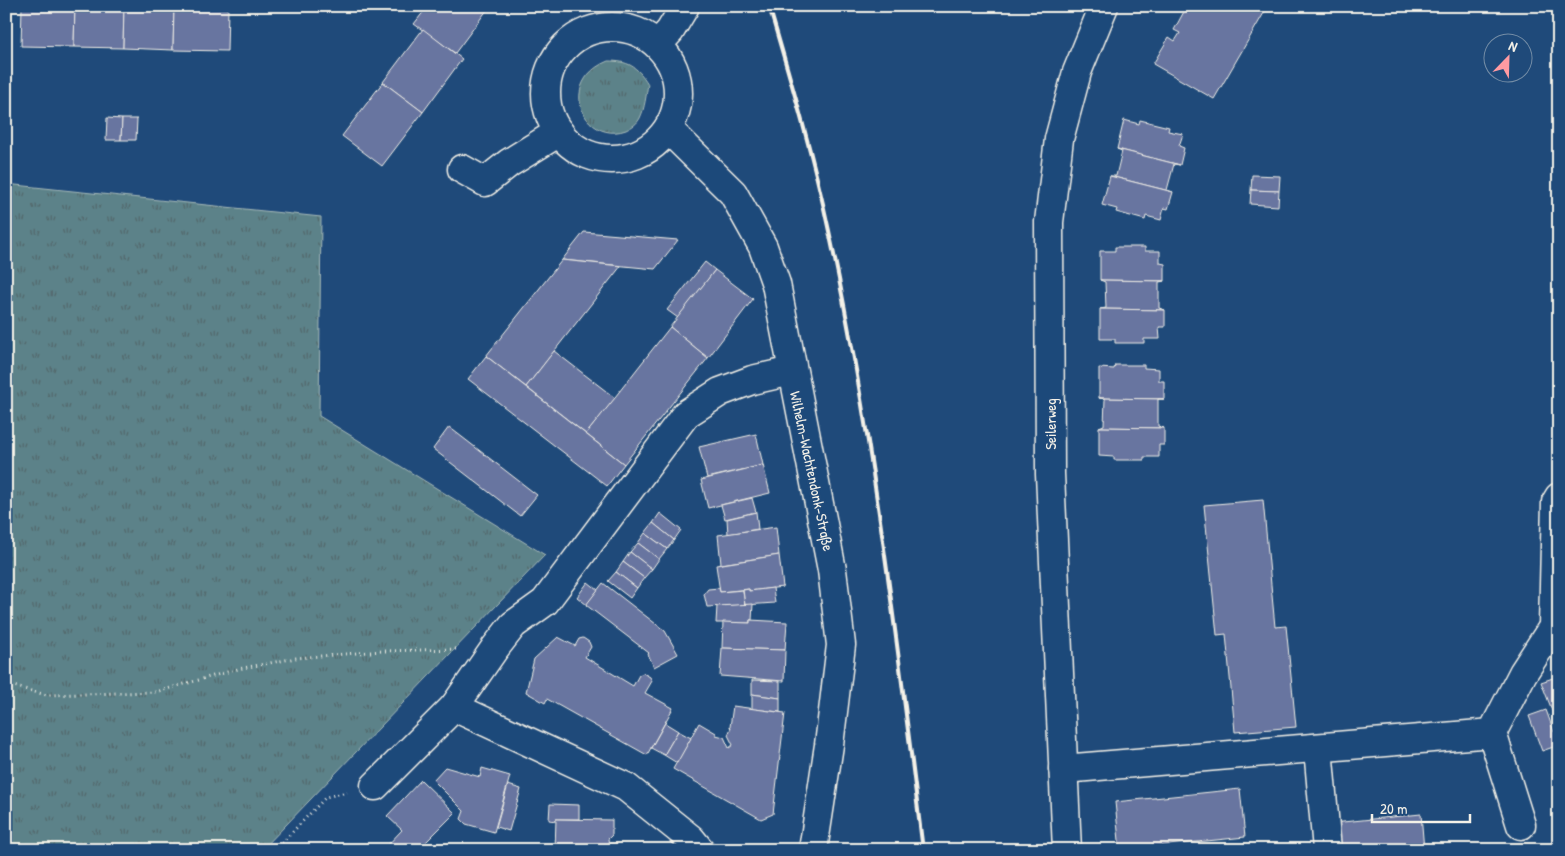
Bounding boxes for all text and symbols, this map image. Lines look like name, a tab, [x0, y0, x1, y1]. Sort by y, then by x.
north arrow	[1482, 32, 1532, 82]
text: N	[1506, 35, 1521, 56]
street label: Wilhelm-Wachtendonk-Straße	[785, 389, 839, 553]
street label: Seilerweg	[1040, 398, 1061, 450]
scale bar	[1372, 791, 1470, 823]
text: 20 m	[1380, 798, 1407, 819]

